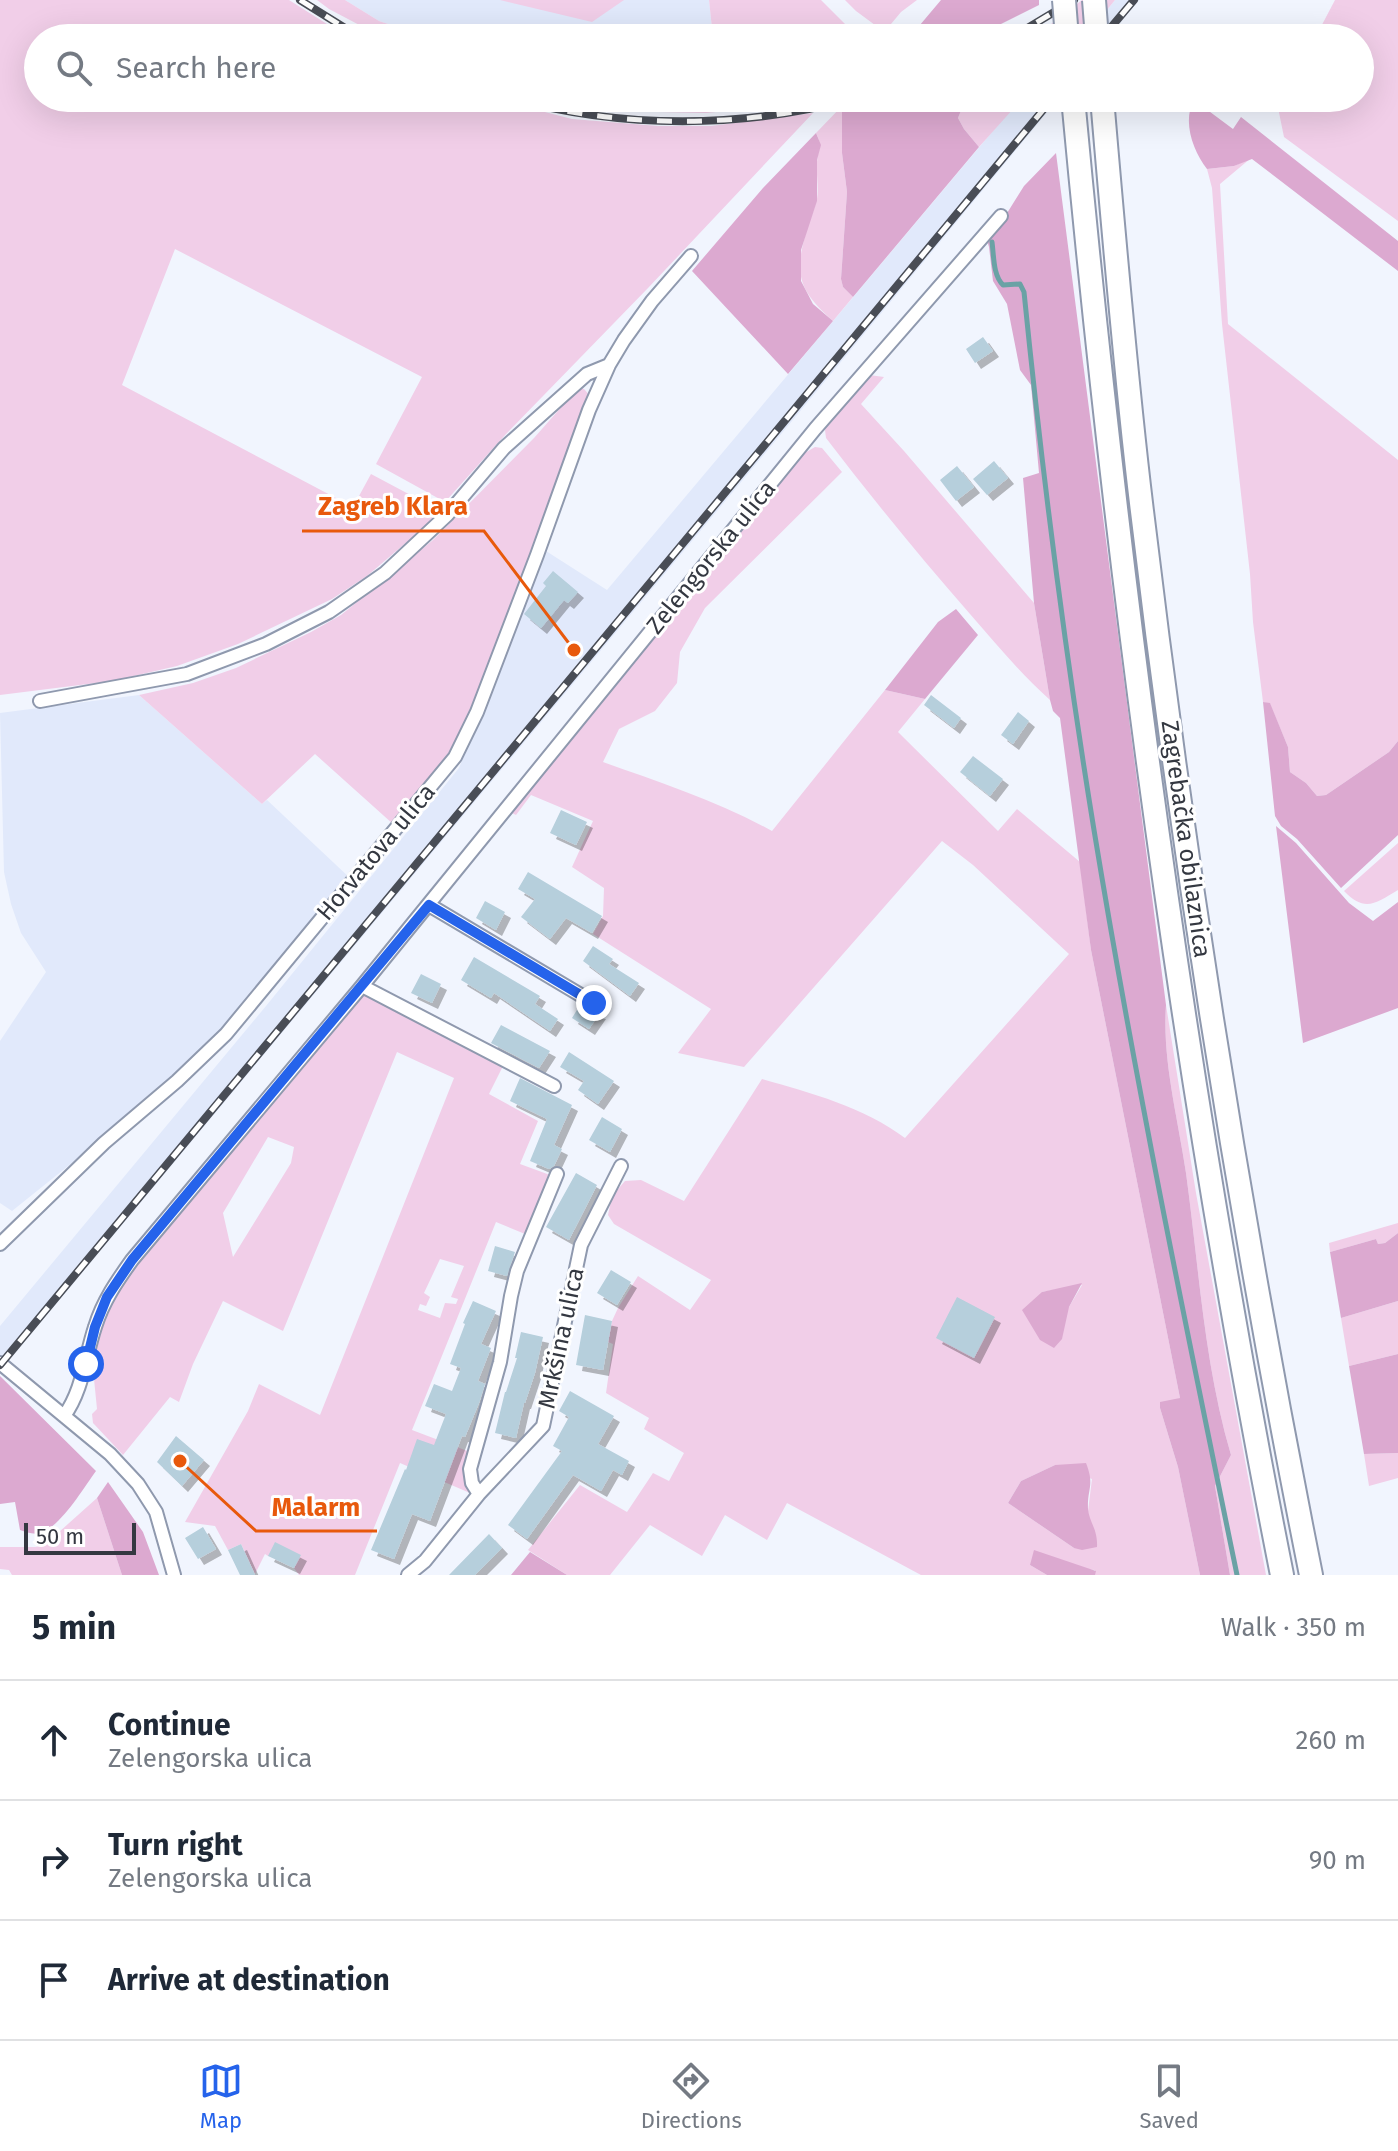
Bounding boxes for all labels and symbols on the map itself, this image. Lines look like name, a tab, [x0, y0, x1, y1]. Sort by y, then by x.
street label: Zelengorska ulica	[641, 475, 781, 639]
callout: Zagreb Klara	[302, 481, 484, 531]
text: Zagreb Klara	[318, 491, 468, 522]
street label: Zagrebačka obilaznica	[1155, 718, 1217, 960]
street label: Horvatova ulica	[311, 778, 441, 926]
route end	[576, 985, 612, 1021]
street label: Mrkšina ulica	[532, 1265, 590, 1411]
route start	[68, 1346, 104, 1382]
callout: Malarm	[256, 1481, 377, 1531]
text: Malarm	[272, 1492, 360, 1523]
scale bar	[24, 1519, 136, 1555]

